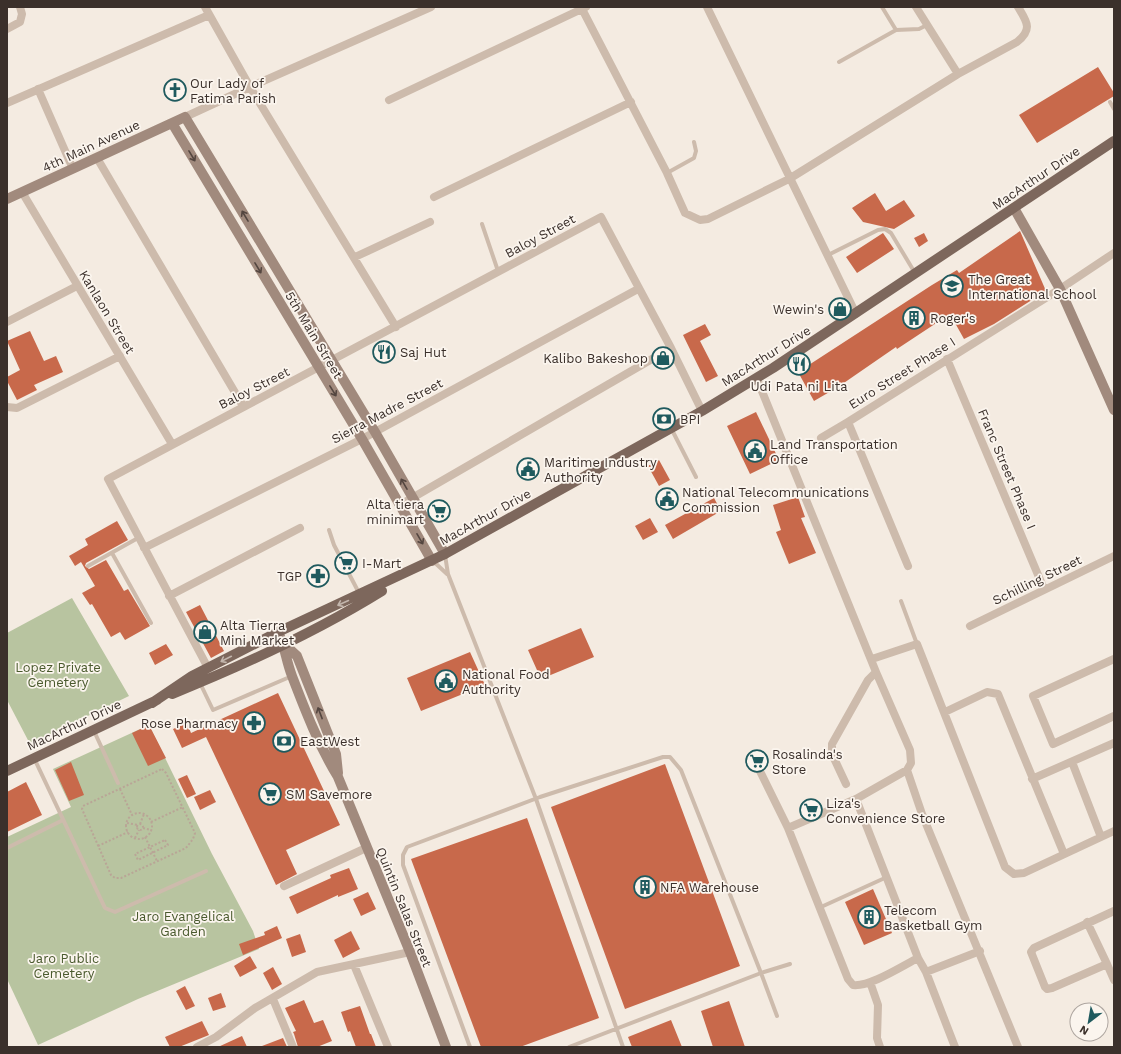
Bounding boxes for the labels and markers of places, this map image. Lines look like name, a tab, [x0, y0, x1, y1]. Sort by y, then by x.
place label: Our Lady of Fatima Parish	[190, 76, 276, 106]
church icon: Our Lady of Fatima Parish	[162, 77, 188, 103]
place label: The Great International School	[968, 272, 1096, 302]
school or university icon: The Great International School	[939, 273, 965, 299]
shop icon: Wewin's	[827, 296, 853, 322]
place label: Wewin's	[773, 302, 824, 317]
building icon: Roger's	[901, 305, 927, 331]
place label: Roger's	[930, 311, 976, 326]
restaurant icon: Saj Hut	[371, 339, 397, 365]
place label: Saj Hut	[400, 345, 447, 360]
shop icon: Kalibo Bakeshop	[650, 345, 676, 371]
place label: Kalibo Bakeshop	[543, 351, 648, 366]
restaurant icon: Udi Pata ni Lita	[786, 351, 812, 377]
place label: Udi Pata ni Lita	[750, 379, 848, 394]
bank icon: BPI	[651, 406, 677, 432]
place label: BPI	[680, 412, 700, 427]
place label: Land Transportation Office	[770, 437, 898, 467]
public building icon: Land Transportation Office	[742, 438, 768, 464]
place label: Maritime Industry Authority	[544, 455, 657, 485]
public building icon: Maritime Industry Authority	[515, 456, 541, 482]
place label: National Telecommunications Commission	[682, 485, 869, 515]
public building icon: National Telecommunications Commission	[654, 486, 680, 512]
place label: Alta tiera minimart	[366, 497, 425, 527]
supermarket icon: Alta tiera minimart	[426, 498, 452, 524]
supermarket icon: I-Mart	[333, 550, 359, 576]
place label: I-Mart	[362, 556, 402, 571]
pharmacy icon: TGP	[305, 563, 331, 589]
place label: TGP	[277, 569, 302, 584]
place label: Alta Tierra Mini Market	[220, 618, 295, 648]
shop icon: Alta Tierra Mini Market	[192, 619, 218, 645]
place label: National Food Authority	[462, 667, 550, 697]
public building icon: National Food Authority	[433, 668, 459, 694]
pharmacy icon: Rose Pharmacy	[241, 710, 267, 736]
place label: Rose Pharmacy	[141, 716, 238, 731]
bank icon: EastWest	[271, 728, 297, 754]
place label: EastWest	[300, 734, 360, 749]
place label: Rosalinda's Store	[772, 747, 843, 777]
supermarket icon: Rosalinda's Store	[744, 748, 770, 774]
supermarket icon: SM Savemore	[257, 781, 283, 807]
place label: SM Savemore	[286, 787, 372, 802]
place label: Liza's Convenience Store	[826, 796, 945, 826]
supermarket icon: Liza's Convenience Store	[798, 797, 824, 823]
building icon: NFA Warehouse	[632, 874, 658, 900]
place label: NFA Warehouse	[660, 880, 759, 895]
place label: Telecom Basketball Gym	[884, 903, 982, 933]
building icon: Telecom Basketball Gym	[856, 904, 882, 930]

